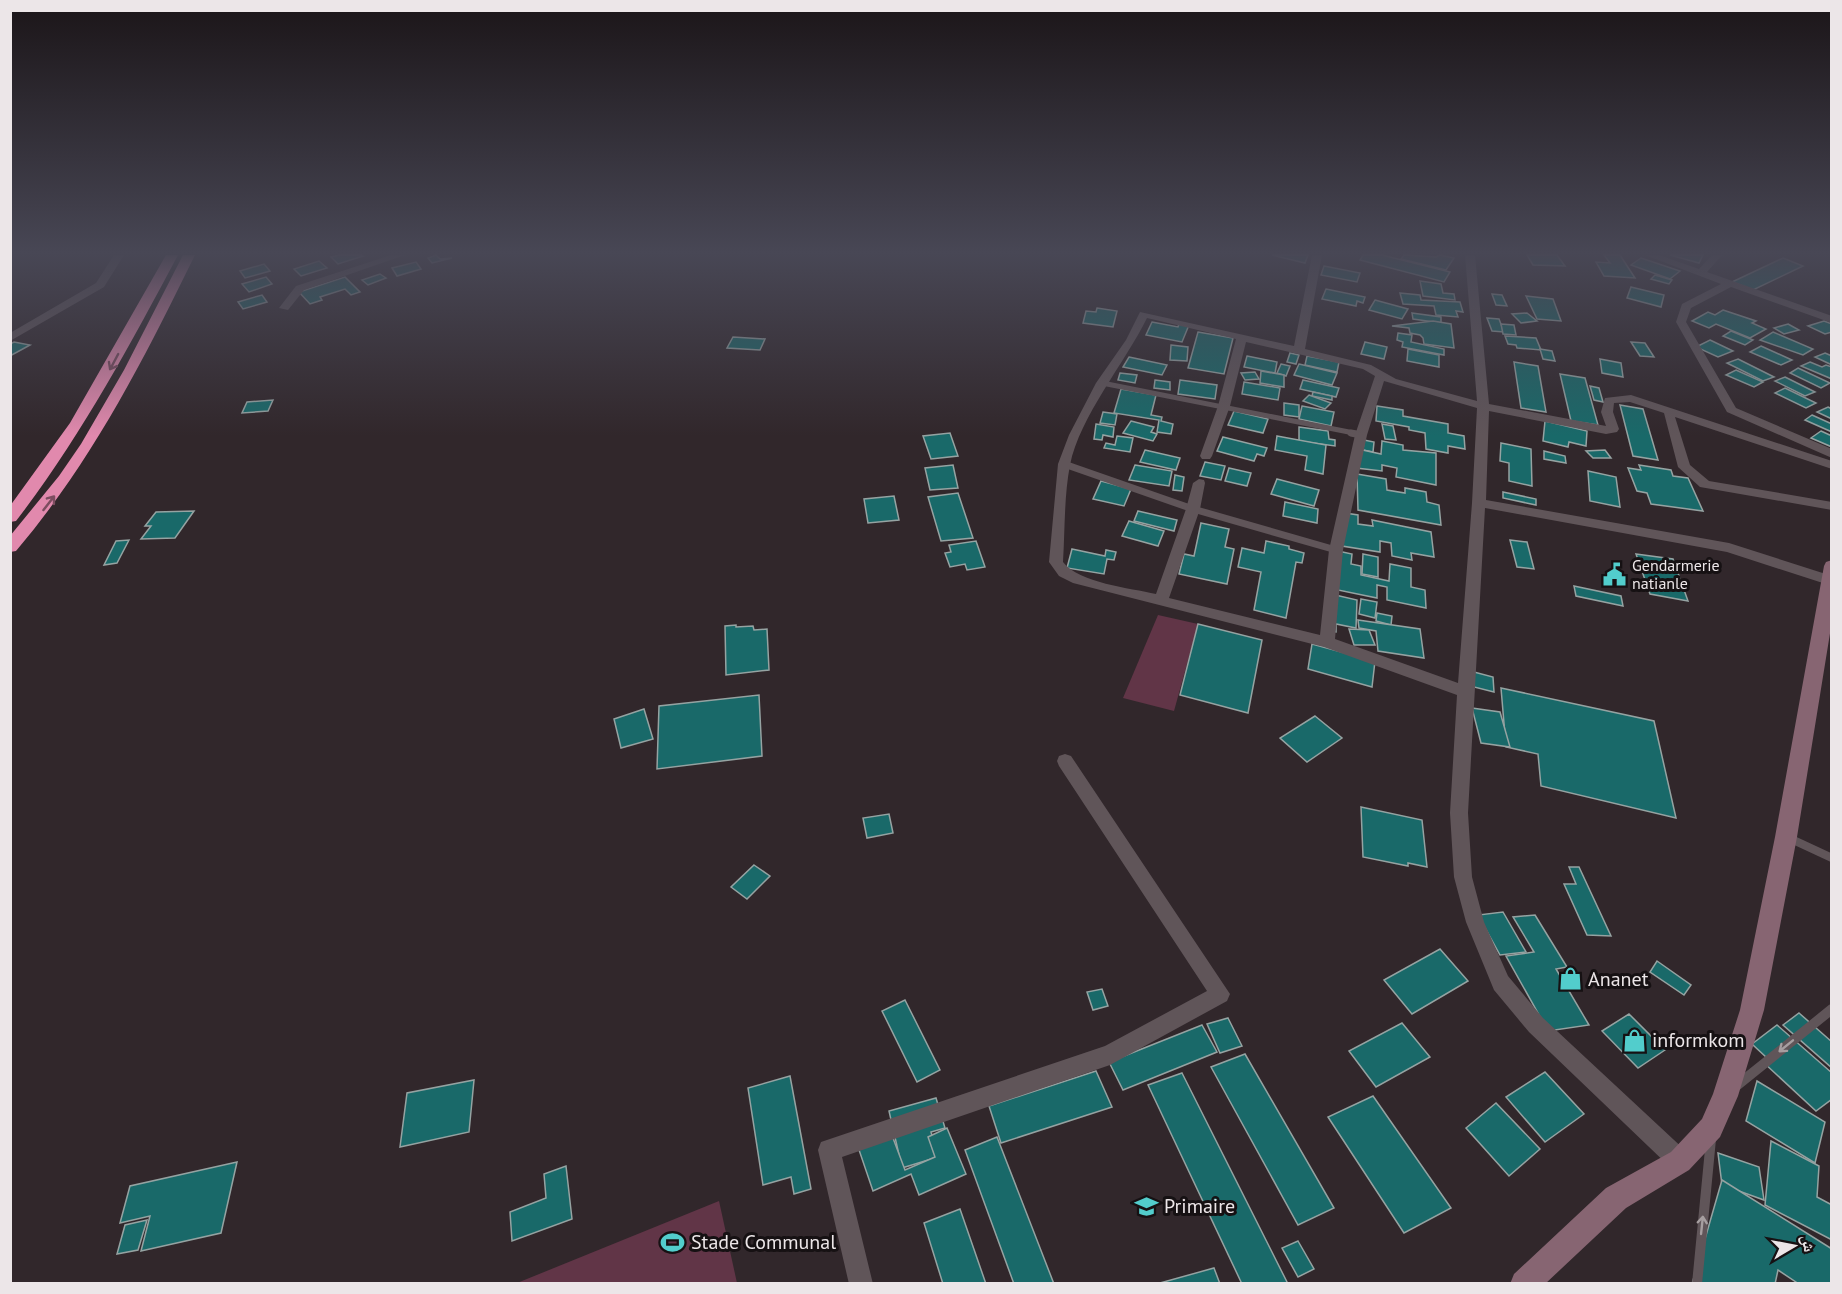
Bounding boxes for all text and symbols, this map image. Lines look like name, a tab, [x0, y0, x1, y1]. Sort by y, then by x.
one-way arrow	[108, 353, 120, 370]
one-way arrow	[42, 495, 55, 511]
place label: Gendarmerie natianle	[1632, 555, 1720, 593]
public building icon: Gendarmerie natianle	[1601, 561, 1627, 587]
shop icon: Ananet	[1557, 966, 1583, 992]
place label: Ananet	[1588, 966, 1649, 992]
shop icon: informkom	[1621, 1027, 1647, 1053]
place label: informkom	[1652, 1027, 1745, 1053]
one-way arrow	[1778, 1039, 1794, 1052]
school or university icon: Primaire	[1133, 1193, 1159, 1219]
place label: Primaire	[1164, 1193, 1235, 1219]
one-way arrow	[1697, 1216, 1708, 1236]
north arrow	[1764, 1216, 1824, 1276]
sports icon: Stade Communal	[660, 1229, 686, 1255]
place label: Stade Communal	[691, 1229, 836, 1255]
text: ش	[1797, 1233, 1820, 1254]

